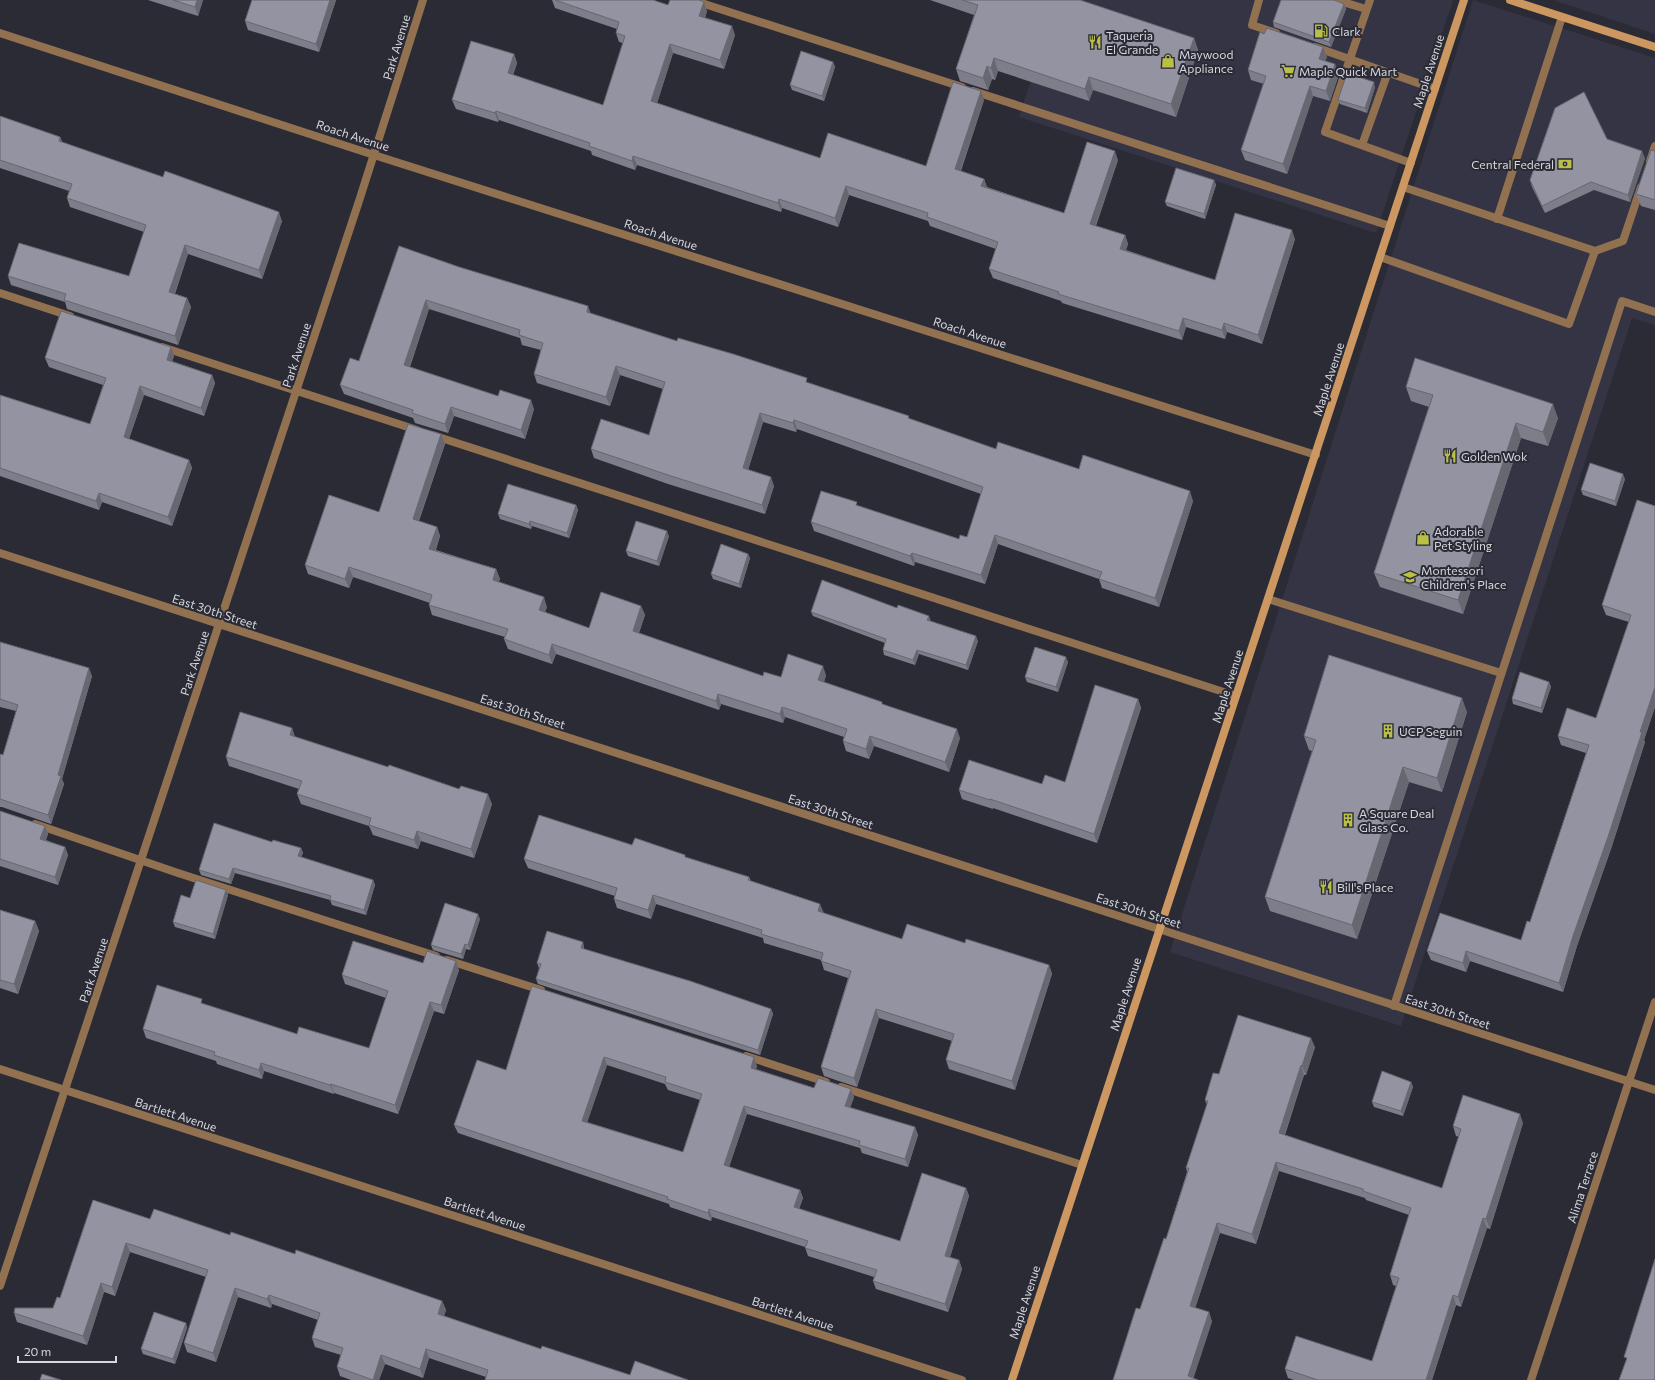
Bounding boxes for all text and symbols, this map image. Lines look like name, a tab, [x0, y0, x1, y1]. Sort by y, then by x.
street label: Park Avenue	[379, 13, 413, 81]
fuel station icon: Clark	[1313, 23, 1329, 39]
place label: Clark	[1332, 24, 1361, 38]
place label: Taqueria El Grande	[1106, 28, 1158, 56]
street label: Maple Avenue	[1410, 32, 1446, 110]
restaurant icon: Taqueria El Grande	[1087, 34, 1103, 50]
place label: Maywood Appliance	[1179, 47, 1233, 75]
shop icon: Maywood Appliance	[1160, 53, 1176, 69]
supermarket icon: Maple Quick Mart	[1280, 63, 1296, 79]
place label: Maple Quick Mart	[1299, 64, 1397, 78]
street label: Roach Avenue	[315, 117, 391, 153]
bank icon: Central Federal	[1557, 156, 1573, 172]
place label: Central Federal	[1471, 157, 1554, 171]
street label: Roach Avenue	[623, 216, 699, 252]
street label: Roach Avenue	[932, 314, 1008, 350]
street label: Park Avenue	[279, 321, 313, 389]
street label: Maple Avenue	[1310, 340, 1346, 418]
restaurant icon: Golden Wok	[1442, 448, 1458, 464]
place label: Golden Wok	[1461, 449, 1528, 463]
place label: Adorable Pet Styling	[1434, 524, 1493, 552]
shop icon: Adorable Pet Styling	[1415, 530, 1431, 546]
place label: Montessori Children's Place	[1421, 563, 1506, 591]
school or university icon: Montessori Children's Place	[1402, 569, 1418, 585]
street label: East 30th Street	[171, 591, 259, 631]
street label: Park Avenue	[177, 629, 211, 697]
street label: Maple Avenue	[1209, 647, 1245, 725]
street label: East 30th Street	[479, 691, 567, 731]
building icon: UCP Seguin	[1380, 723, 1396, 739]
place label: UCP Seguin	[1399, 724, 1462, 738]
street label: East 30th Street	[787, 791, 875, 831]
place label: A Square Deal Glass Co.	[1359, 806, 1434, 834]
building icon: A Square Deal Glass Co.	[1340, 812, 1356, 828]
restaurant icon: Bill's Place	[1318, 879, 1334, 895]
place label: Bill's Place	[1337, 880, 1393, 894]
street label: East 30th Street	[1095, 890, 1183, 930]
street label: Park Avenue	[76, 936, 110, 1004]
street label: Maple Avenue	[1107, 955, 1143, 1033]
street label: East 30th Street	[1404, 991, 1492, 1031]
street label: Bartlett Avenue	[133, 1094, 219, 1134]
street label: Alima Terrace	[1564, 1149, 1600, 1225]
street label: Bartlett Avenue	[442, 1193, 528, 1233]
street label: Maple Avenue	[1006, 1263, 1042, 1341]
street label: Bartlett Avenue	[750, 1293, 836, 1333]
scale bar	[18, 1338, 116, 1364]
text: 20 m	[24, 1344, 51, 1358]

